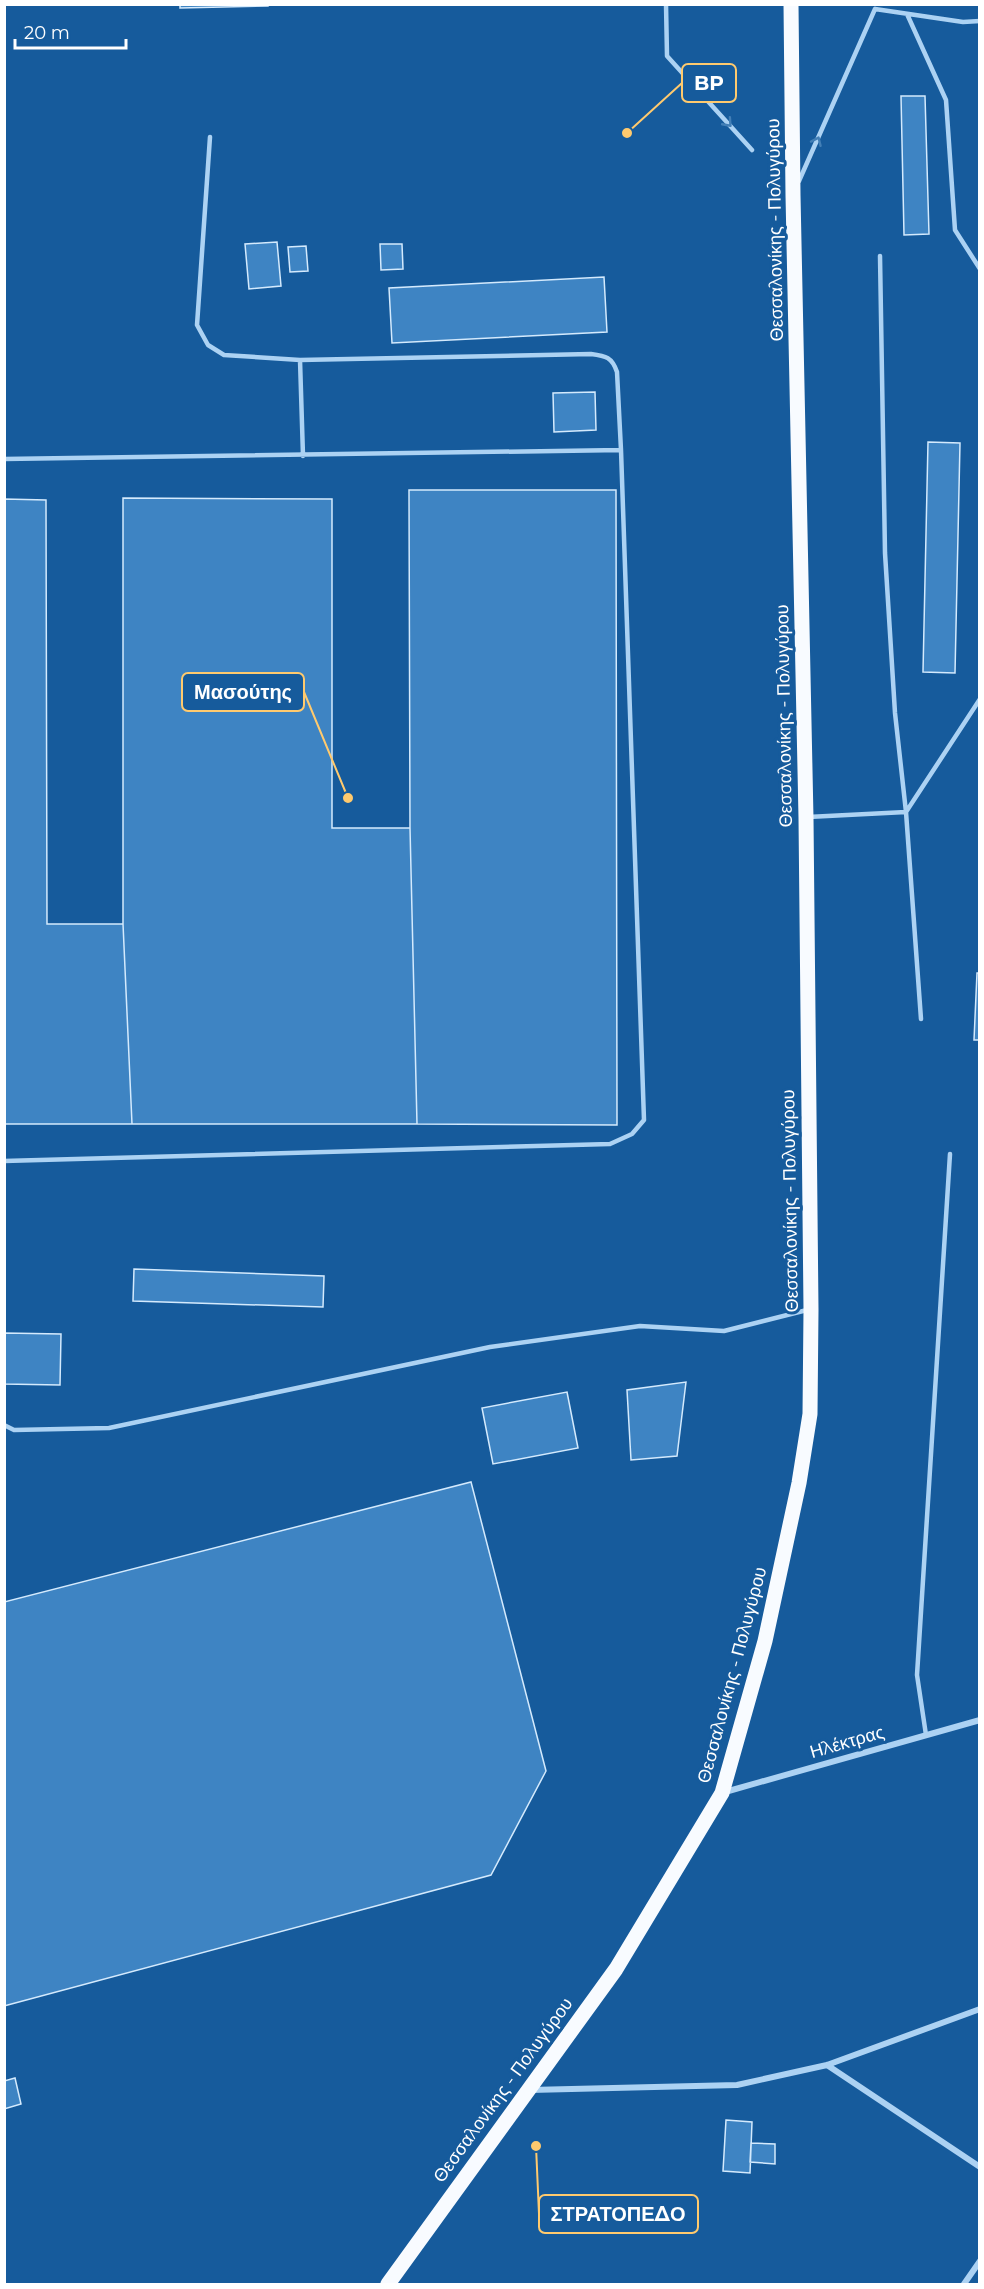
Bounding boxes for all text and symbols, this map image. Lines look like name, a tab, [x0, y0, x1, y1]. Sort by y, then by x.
scale bar	[15, 12, 126, 50]
text: 20 m	[24, 22, 70, 44]
callout: BP	[682, 64, 736, 102]
text: BP	[694, 71, 724, 95]
one-way arrow	[721, 117, 732, 127]
street label: Θεσσαλονίκης - Πολυγύρου	[762, 118, 788, 342]
one-way arrow	[809, 137, 821, 148]
street label: Θεσσαλονίκης - Πολυγύρου	[771, 604, 797, 828]
callout: Μασούτης	[182, 673, 304, 711]
text: Μασούτης	[194, 680, 292, 704]
street label: Θεσσαλονίκης - Πολυγύρου	[777, 1089, 803, 1313]
street label: Θεσσαλονίκης - Πολυγύρου	[693, 1564, 771, 1786]
street label: Ηλέκτρας	[807, 1721, 887, 1763]
street label: Θεσσαλονίκης - Πολυγύρου	[429, 1993, 577, 2187]
callout: ΣΤΡΑΤΟΠΕΔΟ	[539, 2195, 698, 2233]
text: ΣΤΡΑΤΟΠΕΔΟ	[551, 2202, 685, 2226]

